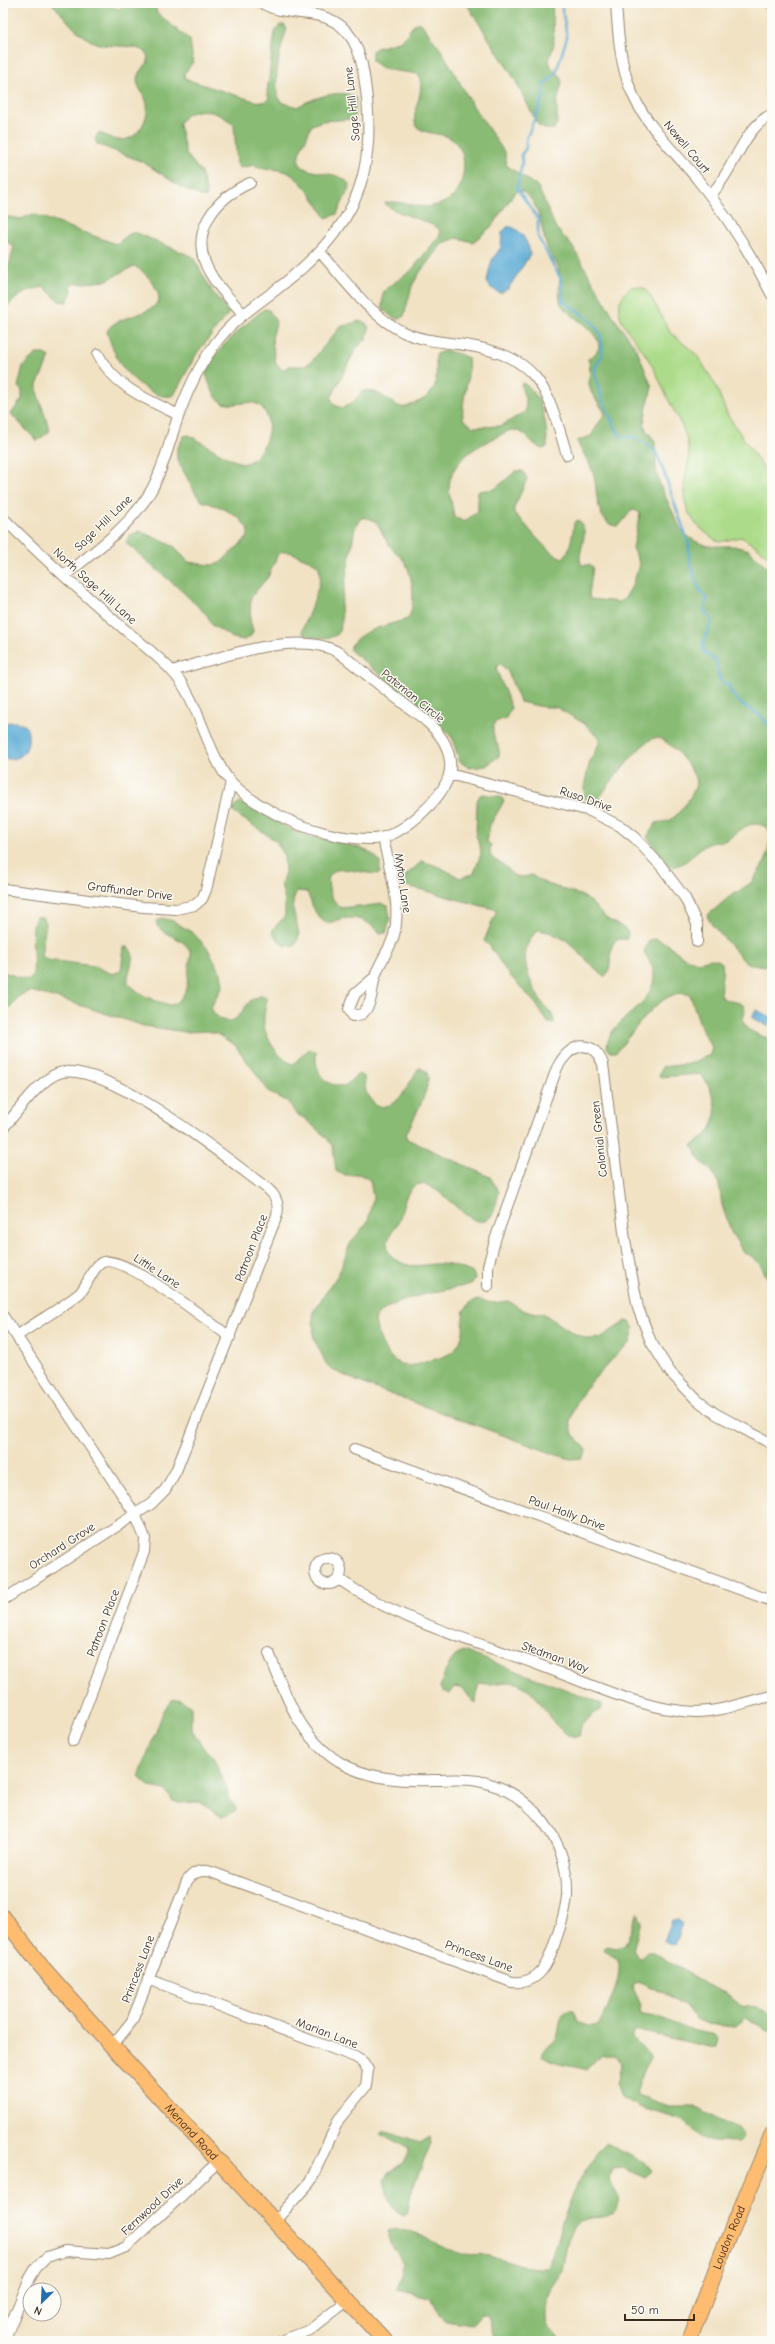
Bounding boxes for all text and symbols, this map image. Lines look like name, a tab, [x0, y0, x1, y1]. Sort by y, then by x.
street label: Sage Hill Lane	[341, 66, 363, 142]
street label: Newell Court	[661, 118, 713, 177]
street label: Sage Hill Lane	[71, 492, 135, 554]
street label: North Sage Hill Lane	[50, 545, 140, 627]
street label: Pateman Circle	[379, 666, 447, 726]
street label: Ruso Drive	[558, 784, 614, 814]
street label: Myton Lane	[392, 852, 414, 914]
street label: Graffunder Drive	[87, 879, 173, 903]
street label: Colonial Green	[588, 1100, 610, 1178]
street label: Patroon Place	[232, 1212, 270, 1284]
street label: Little Lane	[131, 1251, 183, 1291]
street label: Paul Holly Drive	[527, 1493, 607, 1533]
street label: Orchard Grove	[27, 1520, 97, 1572]
street label: Patroon Place	[84, 1587, 122, 1659]
street label: Stedman Way	[520, 1638, 591, 1676]
street label: Princess Lane	[119, 1933, 157, 2005]
street label: Princess Lane	[443, 1937, 515, 1975]
street label: Marian Lane	[294, 2015, 360, 2051]
street label: Menand Road	[162, 2101, 221, 2163]
street label: Fernwood Drive	[118, 2174, 186, 2238]
street label: Loudon Road	[710, 2203, 748, 2271]
north arrow	[22, 2282, 62, 2322]
scale bar	[625, 2296, 694, 2322]
text: N	[32, 2303, 44, 2318]
text: 50 m	[631, 2303, 659, 2317]

